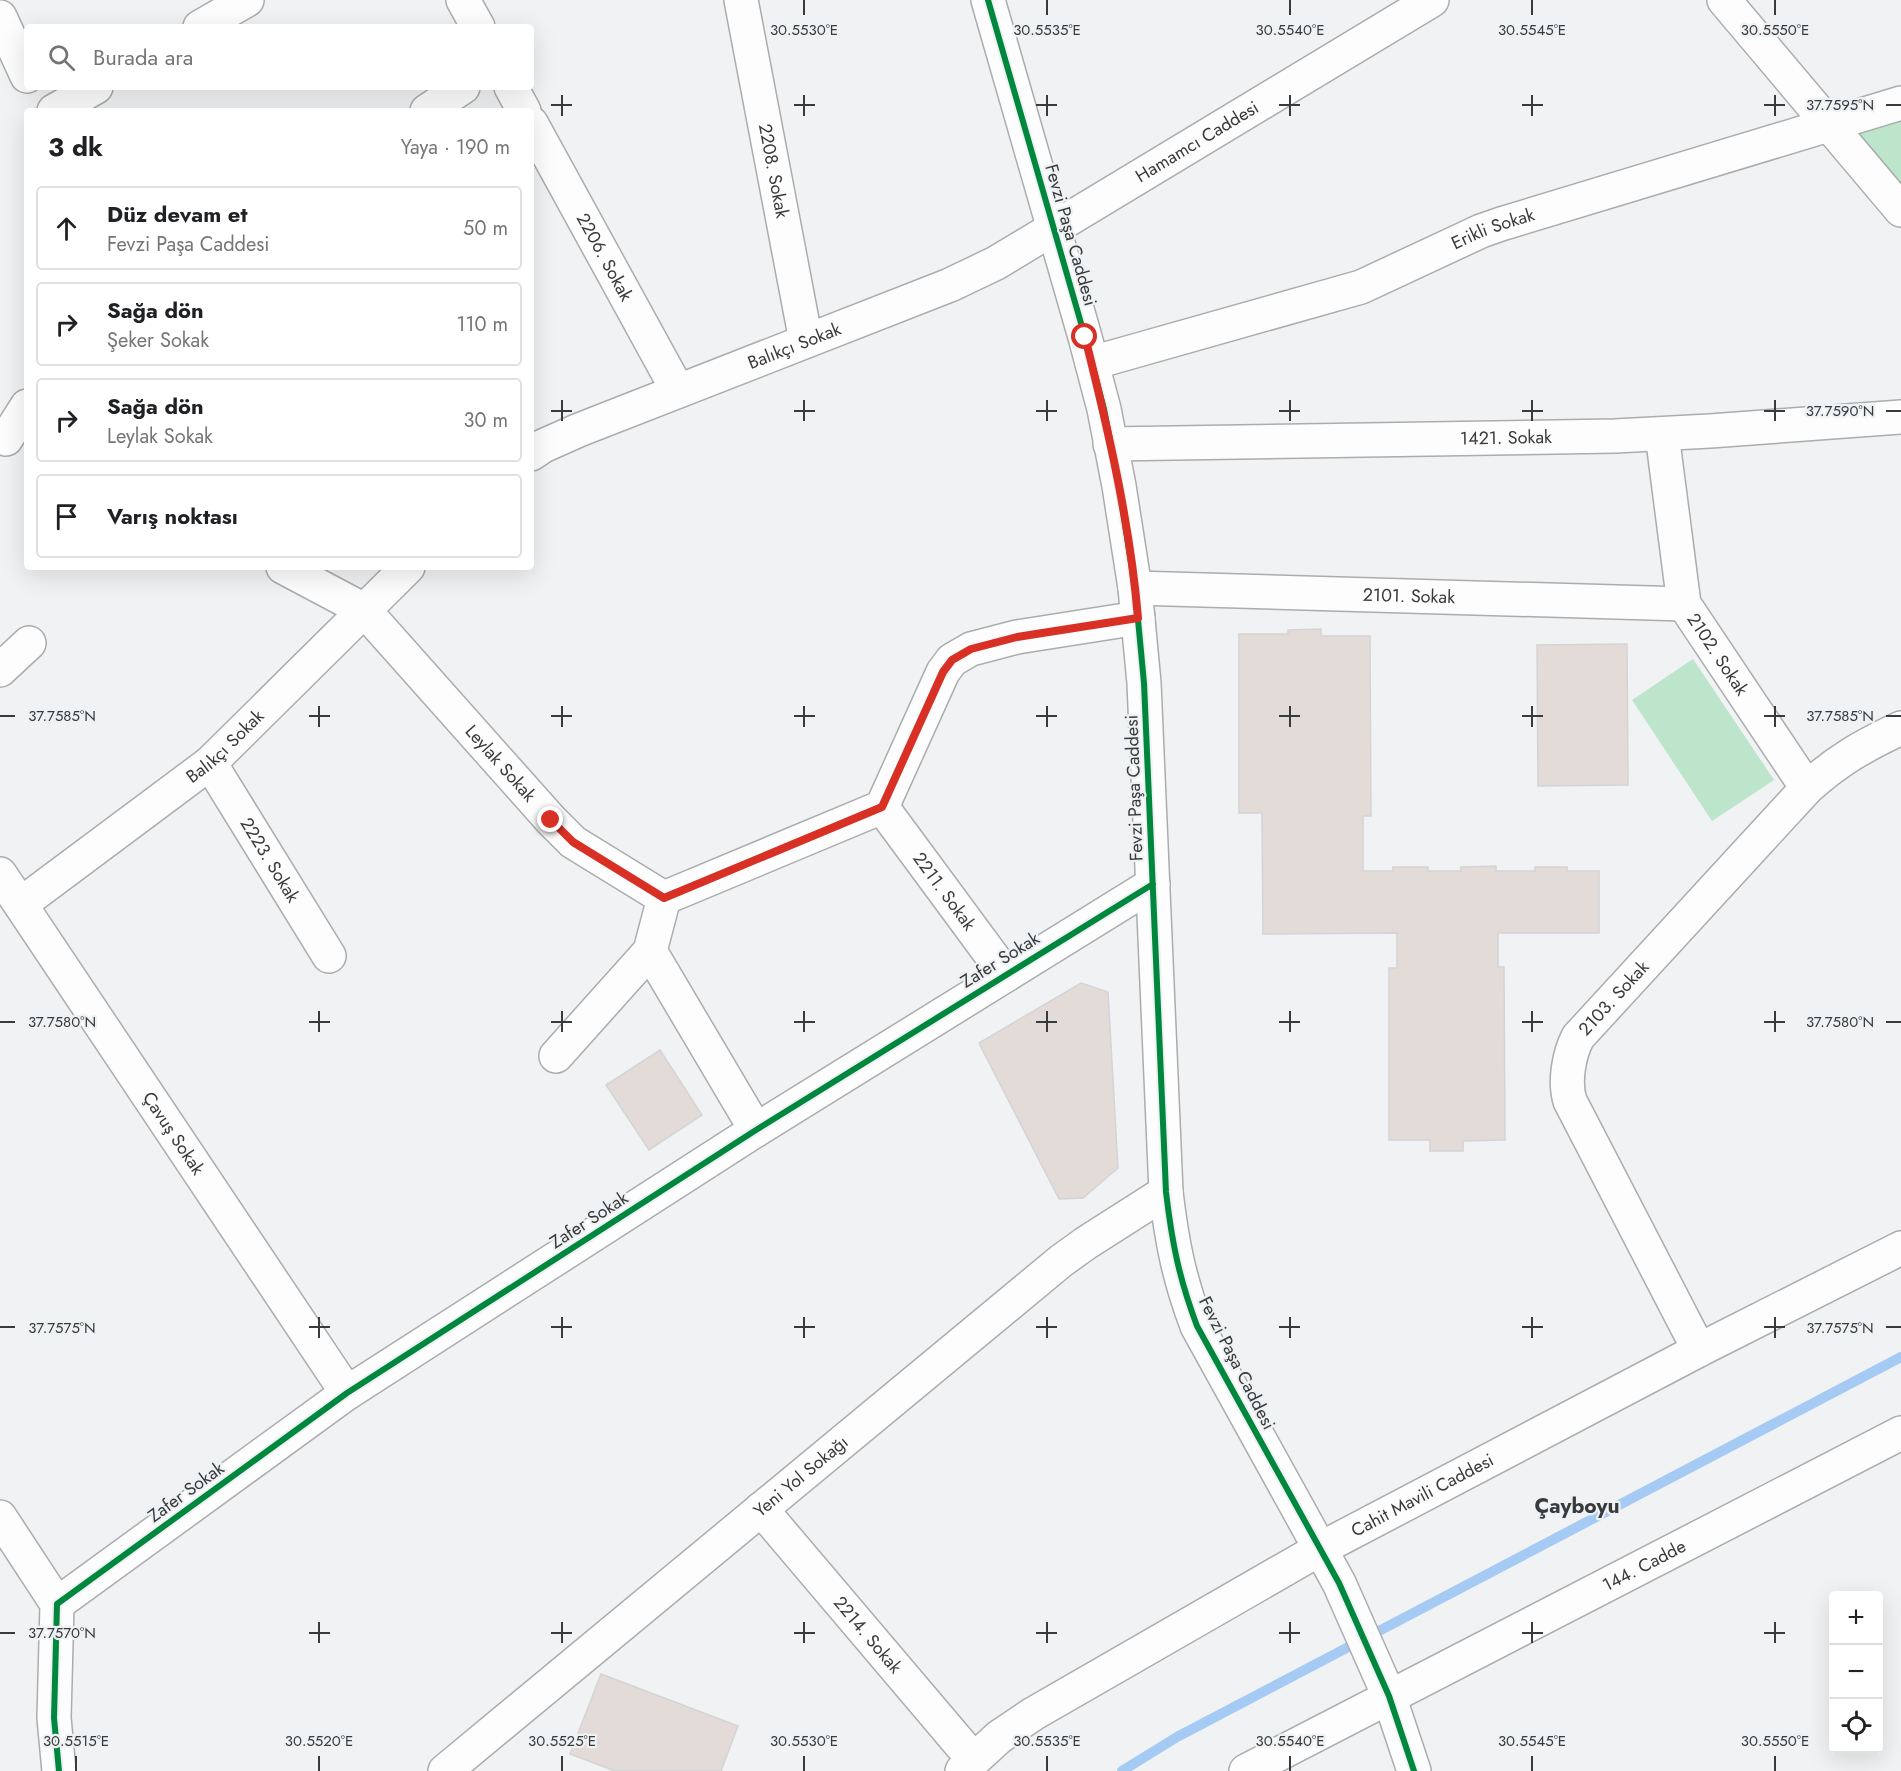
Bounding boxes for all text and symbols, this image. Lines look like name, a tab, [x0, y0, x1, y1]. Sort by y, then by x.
text: 30.5530°E	[770, 19, 838, 41]
text: 30.5535°E	[1013, 19, 1081, 41]
text: 30.5540°E	[1256, 19, 1324, 41]
text: 30.5545°E	[1498, 19, 1566, 41]
text: 30.5550°E	[1741, 19, 1809, 41]
search box	[24, 24, 534, 90]
icon: search	[45, 41, 78, 74]
text: Burada ara	[93, 41, 193, 73]
street label: Hamamcı Caddesi	[1131, 94, 1264, 189]
text: 37.7595°N	[1806, 94, 1874, 116]
street label: 2208. Sokak	[752, 121, 795, 221]
text: 3 dk	[48, 128, 103, 166]
text: Yaya · 190 m	[401, 133, 510, 162]
street label: Fevzi Paşa Caddesi	[1038, 161, 1104, 309]
text: Düz devam et	[107, 198, 247, 230]
street label: Erikli Sokak	[1447, 202, 1538, 256]
street label: 2206. Sokak	[570, 208, 639, 306]
icon: ahead	[50, 212, 83, 245]
text: 50 m	[463, 214, 508, 243]
text: Fevzi Paşa Caddesi	[107, 230, 270, 259]
text: Sağa dön	[107, 294, 204, 326]
icon: right	[50, 308, 83, 341]
text: 110 m	[456, 310, 508, 339]
street label: Balıkçı Sokak	[744, 316, 845, 376]
route start	[1071, 323, 1097, 349]
text: Şeker Sokak	[107, 326, 209, 355]
text: Sağa dön	[107, 390, 204, 422]
text: 37.7590°N	[1806, 400, 1874, 422]
icon: right	[50, 404, 83, 437]
text: 30 m	[463, 406, 508, 435]
text: Leylak Sokak	[107, 422, 213, 451]
street label: 1421. Sokak	[1460, 424, 1552, 451]
icon: arrive	[50, 500, 83, 533]
text: Varış noktası	[107, 500, 238, 532]
street label: 2101. Sokak	[1362, 582, 1455, 610]
street label: 2102. Sokak	[1681, 608, 1755, 701]
street label: Balıkçı Sokak	[181, 704, 270, 789]
text: 37.7585°N	[28, 705, 96, 727]
text: 37.7585°N	[1806, 705, 1874, 727]
street label: Fevzi Paşa Caddesi	[1118, 714, 1150, 862]
street label: Leylak Sokak	[459, 719, 542, 808]
route end	[537, 806, 563, 832]
street label: 2223. Sokak	[234, 813, 306, 908]
street label: 2211. Sokak	[907, 847, 982, 936]
street label: Zafer Sokak	[956, 925, 1045, 995]
street label: 2103. Sokak	[1572, 955, 1655, 1042]
text: 37.7580°N	[28, 1011, 96, 1033]
text: 37.7580°N	[1806, 1011, 1874, 1033]
street label: Çavuş Sokak	[136, 1087, 211, 1180]
street label: Zafer Sokak	[545, 1185, 633, 1255]
street label: Fevzi Paşa Caddesi	[1192, 1292, 1282, 1434]
text: 37.7575°N	[28, 1317, 96, 1339]
text: 37.7575°N	[1806, 1317, 1874, 1339]
street label: Yeni Yol Sokağı	[748, 1429, 854, 1523]
street label: Cahit Mavili Caddesi	[1347, 1447, 1498, 1543]
street label: Zafer Sokak	[142, 1455, 230, 1529]
district label: Çayboyu	[1535, 1491, 1619, 1521]
street label: 144. Cadde	[1598, 1533, 1690, 1598]
street label: 2214. Sokak	[827, 1591, 908, 1679]
map controls	[1829, 1591, 1883, 1753]
button: +	[1829, 1591, 1883, 1645]
text: 37.7570°N	[28, 1622, 96, 1644]
button: −	[1829, 1645, 1883, 1699]
button: locate	[1829, 1699, 1883, 1753]
text: 30.5515°E	[43, 1730, 109, 1752]
text: 30.5520°E	[285, 1730, 353, 1752]
text: 30.5525°E	[528, 1730, 596, 1752]
text: 30.5530°E	[770, 1730, 838, 1752]
text: 30.5535°E	[1013, 1730, 1081, 1752]
text: 30.5540°E	[1256, 1730, 1324, 1752]
text: 30.5545°E	[1498, 1730, 1566, 1752]
text: 30.5550°E	[1741, 1730, 1809, 1752]

